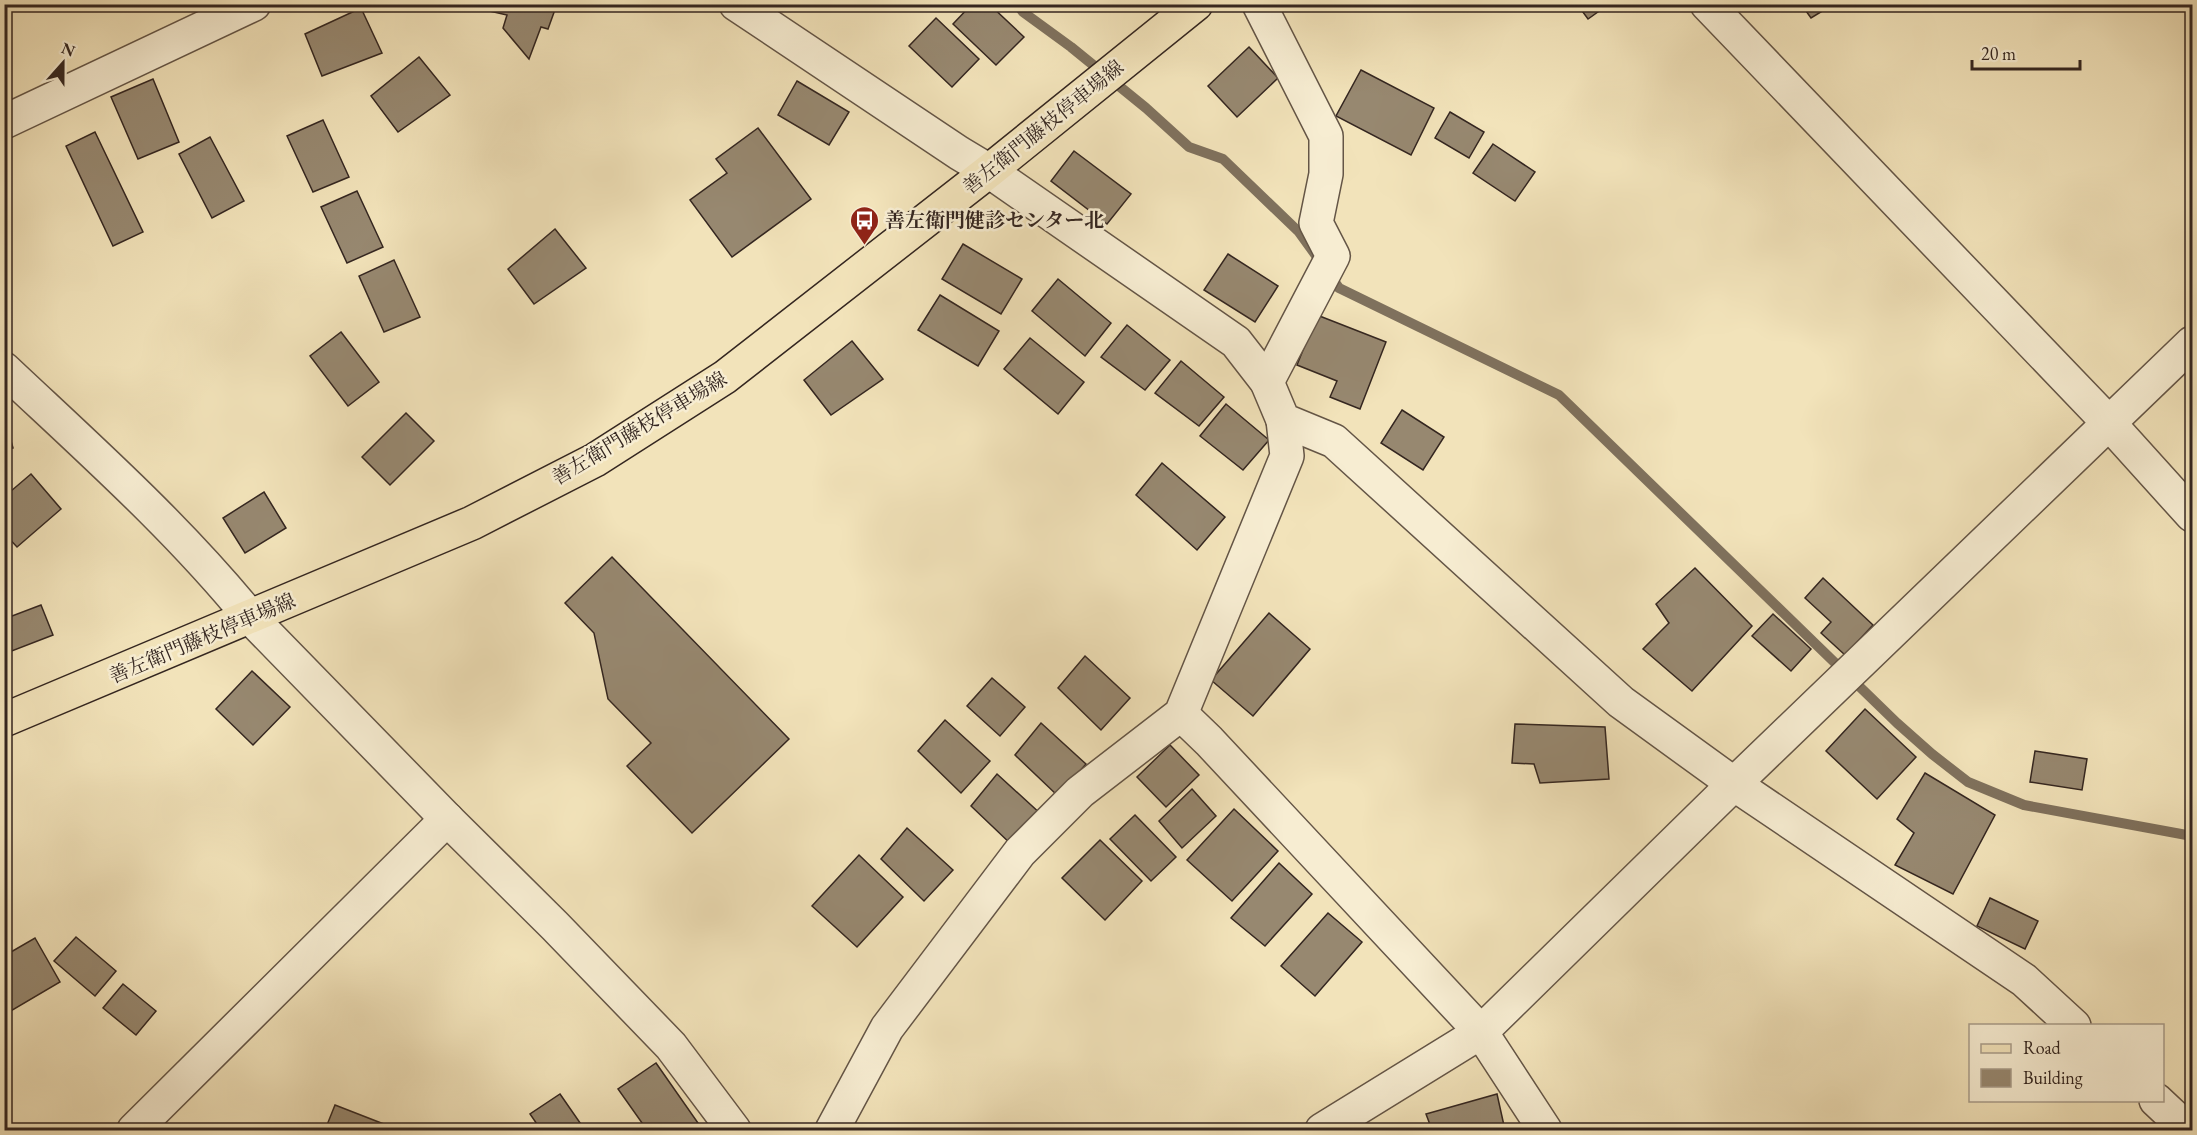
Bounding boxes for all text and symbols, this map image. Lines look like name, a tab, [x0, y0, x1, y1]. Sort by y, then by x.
north arrow	[33, 33, 93, 93]
scale bar	[1972, 33, 2080, 71]
text: N	[58, 37, 78, 62]
text: 20 m	[1981, 42, 2016, 65]
street label: 善左衛門藤枝停車場線	[957, 54, 1129, 200]
bus stop icon: 善左衛門健診センター北	[848, 204, 880, 246]
place label: 善左衛門健診センター北	[885, 207, 1104, 233]
street label: 善左衛門藤枝停車場線	[547, 365, 731, 491]
street label: 善左衛門藤枝停車場線	[105, 587, 299, 689]
legend	[1969, 1024, 2164, 1102]
text: Road	[2023, 1036, 2062, 1059]
text: Building	[2023, 1066, 2083, 1089]

